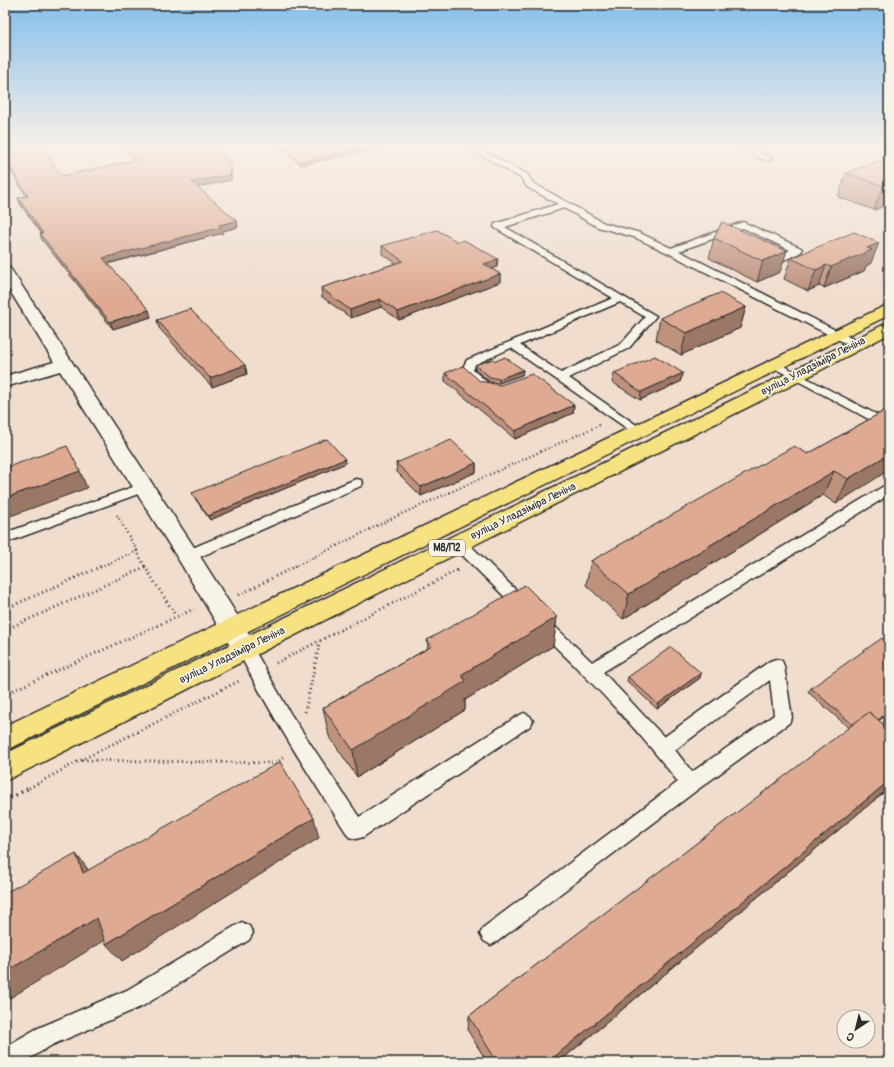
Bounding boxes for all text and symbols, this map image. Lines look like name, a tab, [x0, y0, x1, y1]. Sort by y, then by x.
street label: вуліца Уладзіміра Леніна	[759, 334, 867, 398]
street label: вуліца Уладзіміра Леніна	[468, 480, 578, 542]
road number: М8/П2	[429, 540, 465, 556]
street label: вуліца Уладзіміра Леніна	[177, 624, 287, 686]
north arrow	[836, 1009, 876, 1049]
text: С	[844, 1029, 857, 1044]

